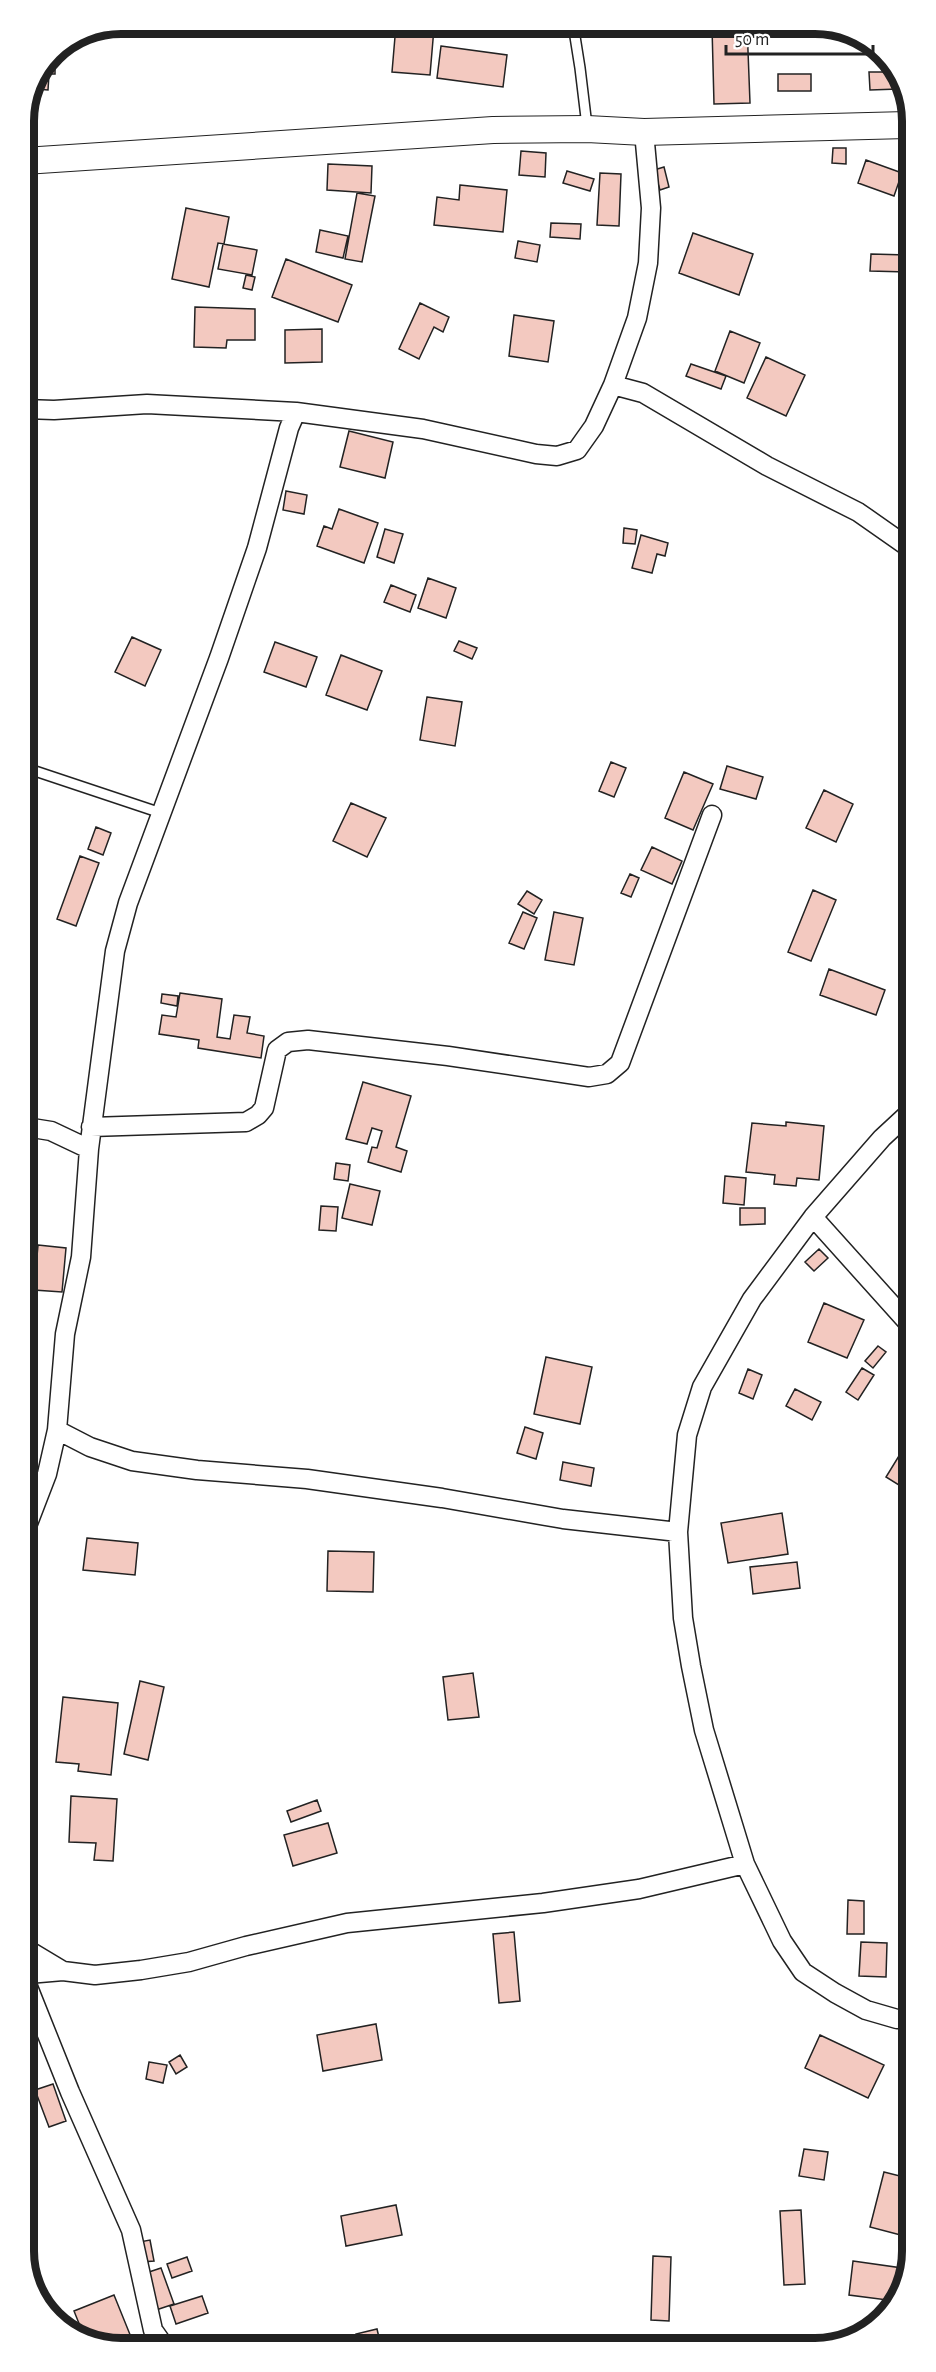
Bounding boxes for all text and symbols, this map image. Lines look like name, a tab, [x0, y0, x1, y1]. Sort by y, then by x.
scale bar	[726, 18, 873, 56]
text: 50 m	[735, 31, 769, 49]

